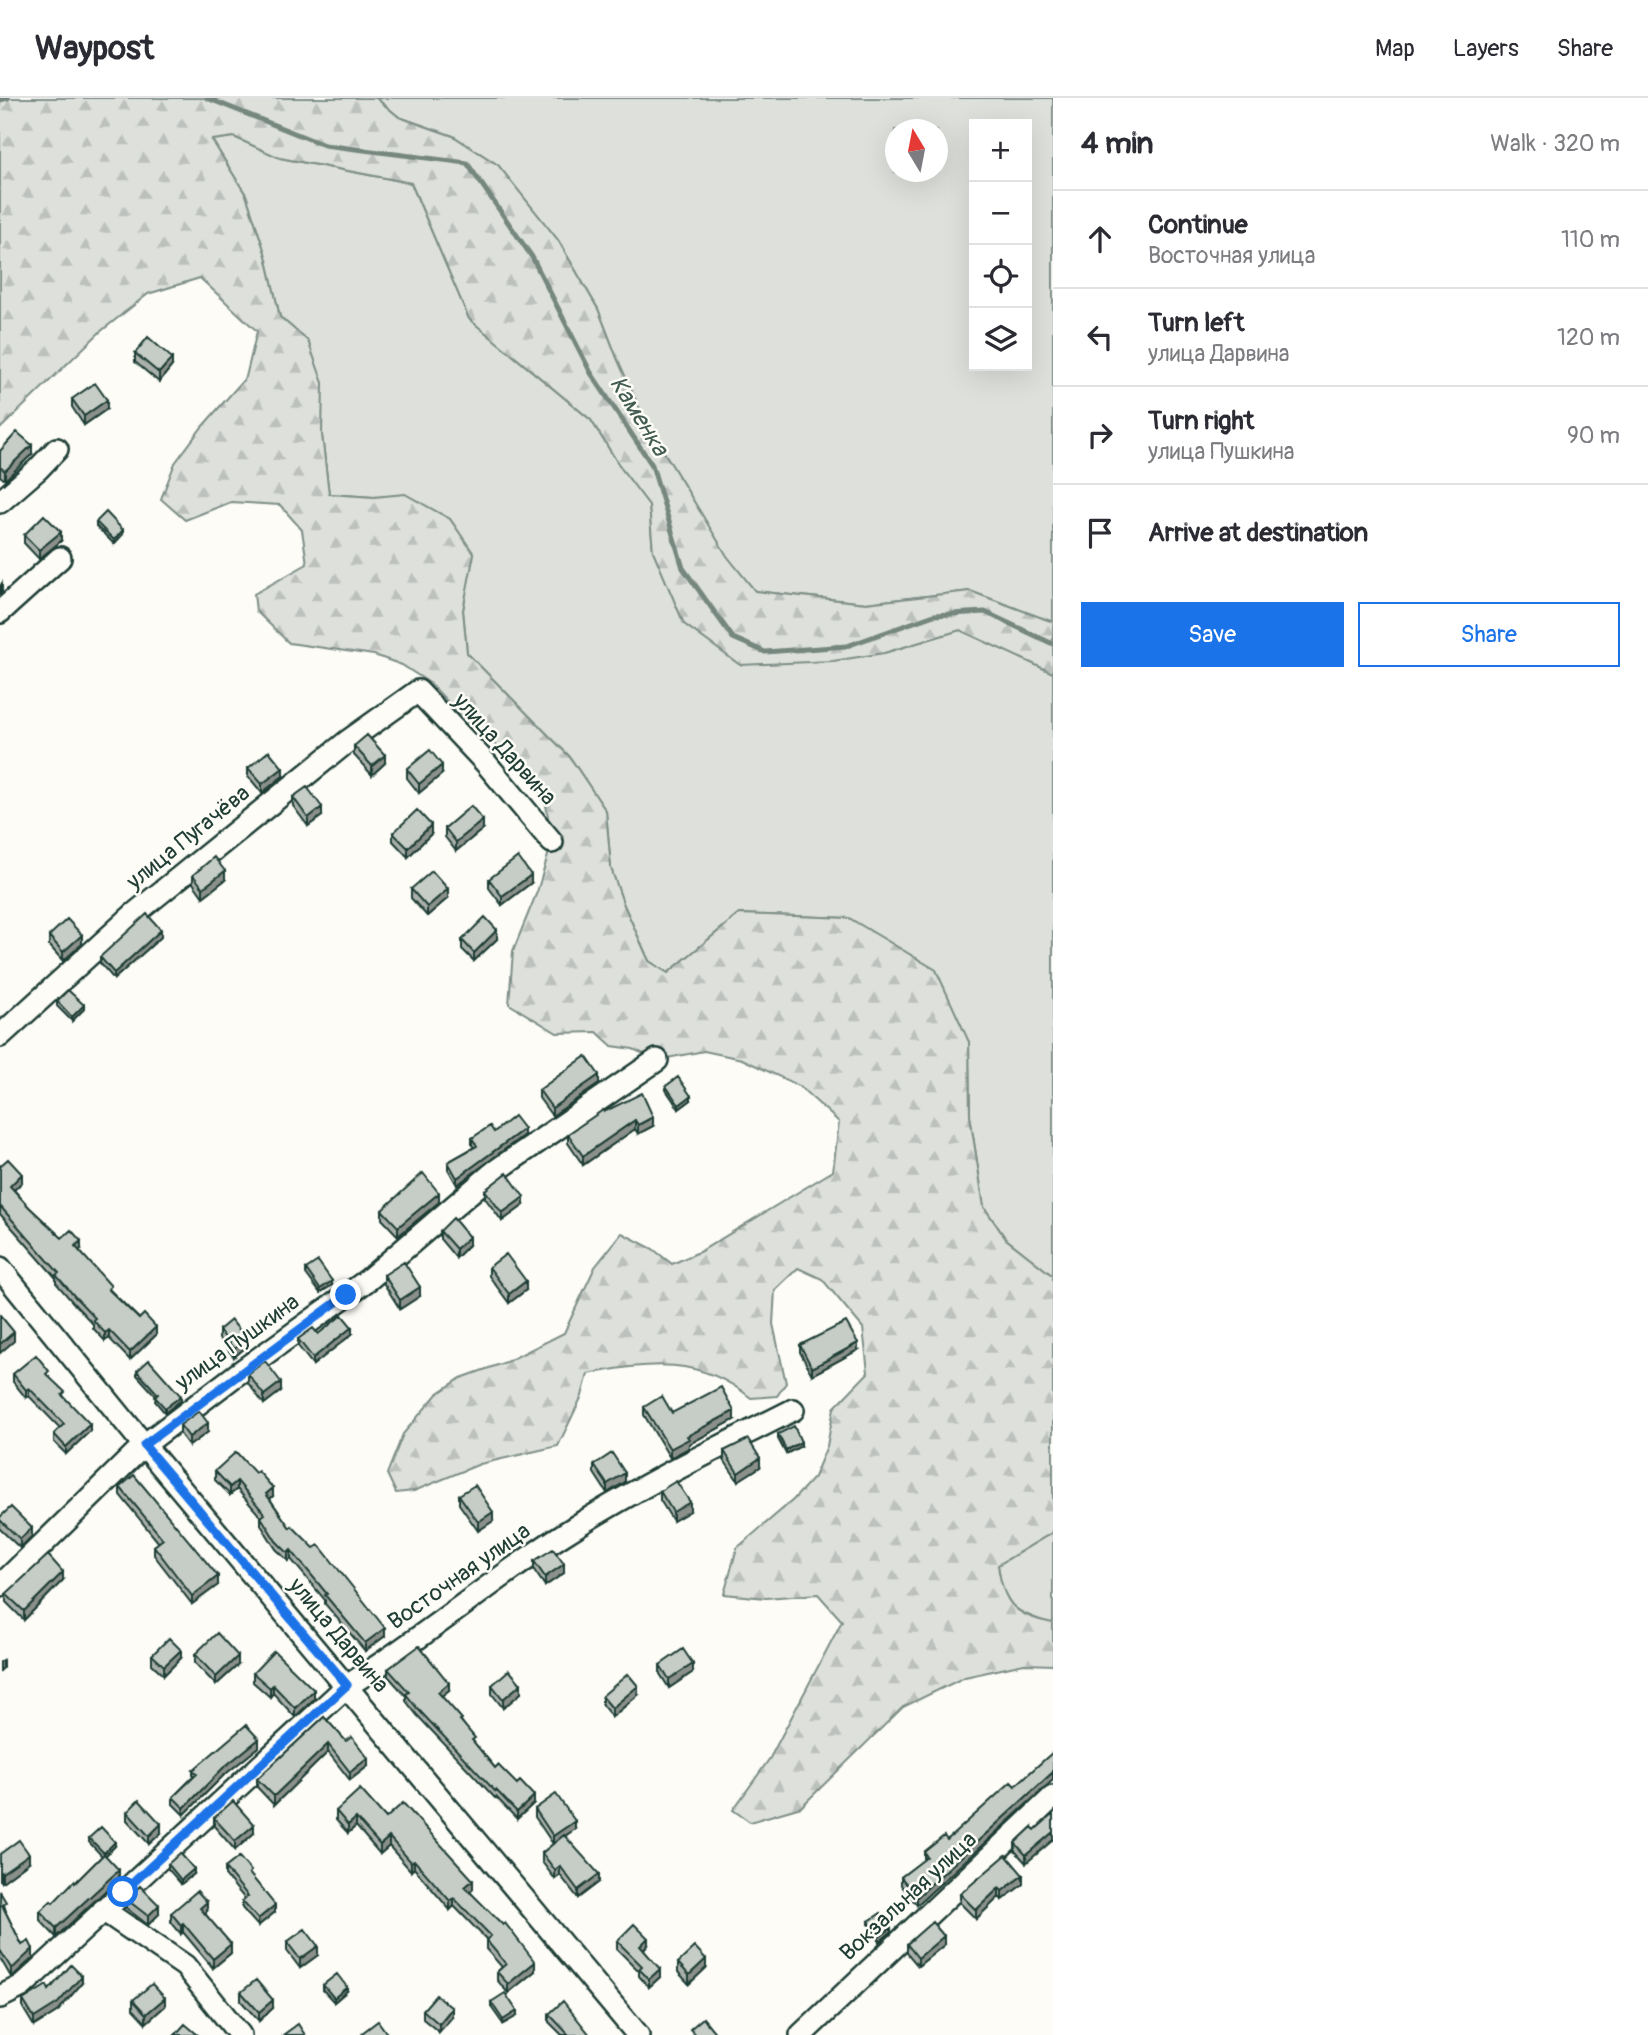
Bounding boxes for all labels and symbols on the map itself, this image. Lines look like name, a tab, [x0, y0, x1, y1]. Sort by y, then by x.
north arrow	[885, 119, 948, 182]
water label: Каменка	[603, 371, 676, 463]
street label: улица Дарвина	[446, 686, 563, 811]
street label: улица Пугачёва	[120, 778, 256, 896]
route end	[330, 1279, 361, 1310]
street label: улица Пушкина	[168, 1287, 305, 1397]
street label: Восточная улица	[382, 1516, 536, 1636]
street label: улица Дарвина	[282, 1571, 396, 1698]
street label: Вокзальная улица	[833, 1825, 983, 1967]
route start	[107, 1876, 138, 1907]

